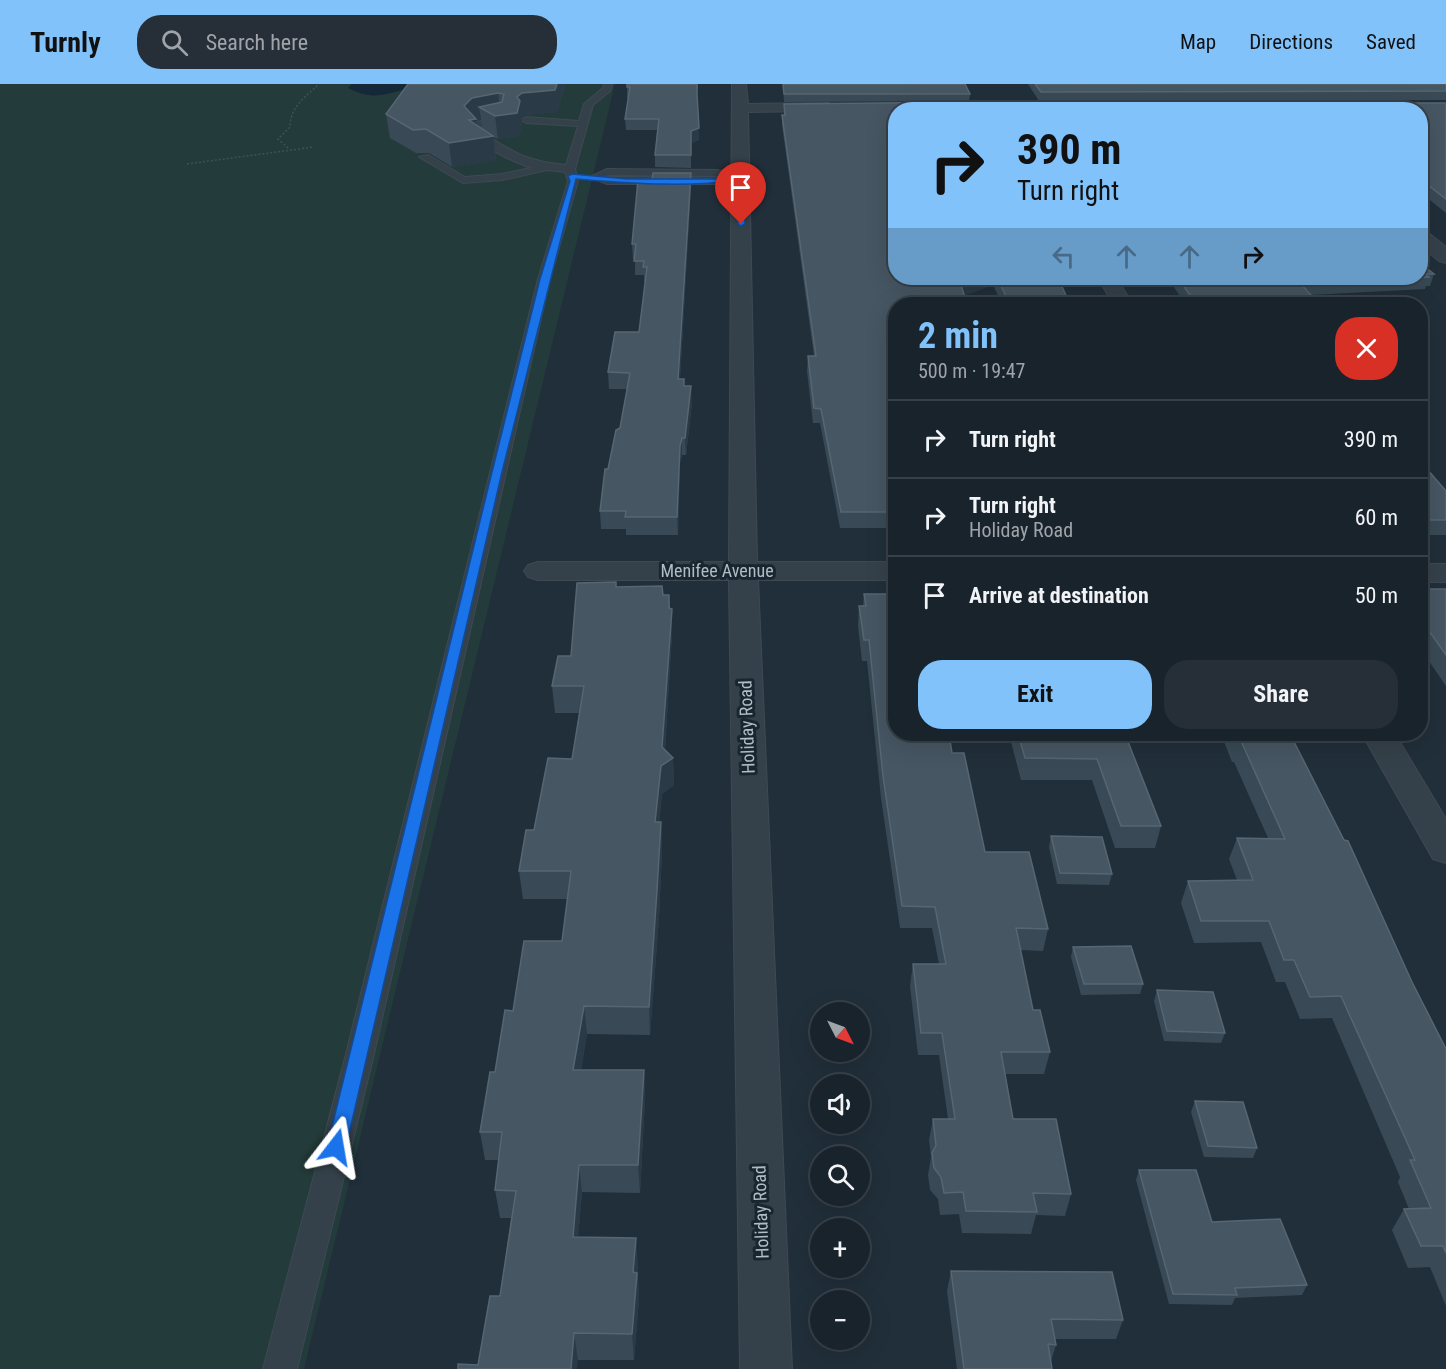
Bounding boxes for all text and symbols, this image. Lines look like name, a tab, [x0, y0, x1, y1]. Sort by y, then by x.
search box	[137, 15, 557, 69]
text: Turnly	[30, 26, 101, 59]
icon: search	[158, 26, 191, 59]
text: Search here	[206, 30, 308, 55]
text: Map	[1180, 30, 1216, 54]
text: Directions	[1249, 30, 1333, 54]
text: Saved	[1366, 30, 1416, 54]
text: 390 m	[1017, 125, 1122, 174]
icon: right	[918, 126, 996, 204]
pin	[715, 162, 766, 224]
icon: arrive	[724, 171, 757, 204]
text: Turn right	[1017, 175, 1119, 207]
icon: left	[1047, 240, 1080, 273]
icon: ahead	[1110, 240, 1143, 273]
icon: ahead	[1173, 240, 1206, 273]
icon: right	[1236, 240, 1269, 273]
text: 2 min	[918, 315, 998, 357]
button: close	[1335, 317, 1398, 380]
text: 500 m · 19:47	[918, 359, 1025, 383]
icon: right	[918, 423, 951, 456]
text: Turn right	[969, 427, 1056, 452]
text: 390 m	[1344, 427, 1398, 452]
text: Turn right	[969, 493, 1056, 518]
icon: right	[918, 501, 951, 534]
text: 60 m	[1355, 505, 1398, 530]
text: Holiday Road	[969, 518, 1073, 542]
street label: Menifee Avenue	[660, 560, 774, 581]
icon: arrive	[918, 579, 951, 612]
text: Arrive at destination	[969, 583, 1149, 608]
text: 50 m	[1355, 583, 1398, 608]
button: Exit	[918, 660, 1152, 729]
button: Share	[1164, 660, 1398, 729]
street label: Holiday Road	[734, 680, 759, 774]
north arrow	[810, 1002, 870, 1062]
map controls	[810, 1002, 870, 1350]
button: sound	[810, 1074, 870, 1134]
position arrow	[304, 1115, 368, 1179]
button: search	[810, 1146, 870, 1206]
street label: Holiday Road	[748, 1165, 773, 1259]
button: +	[810, 1218, 870, 1278]
button: −	[810, 1290, 870, 1350]

